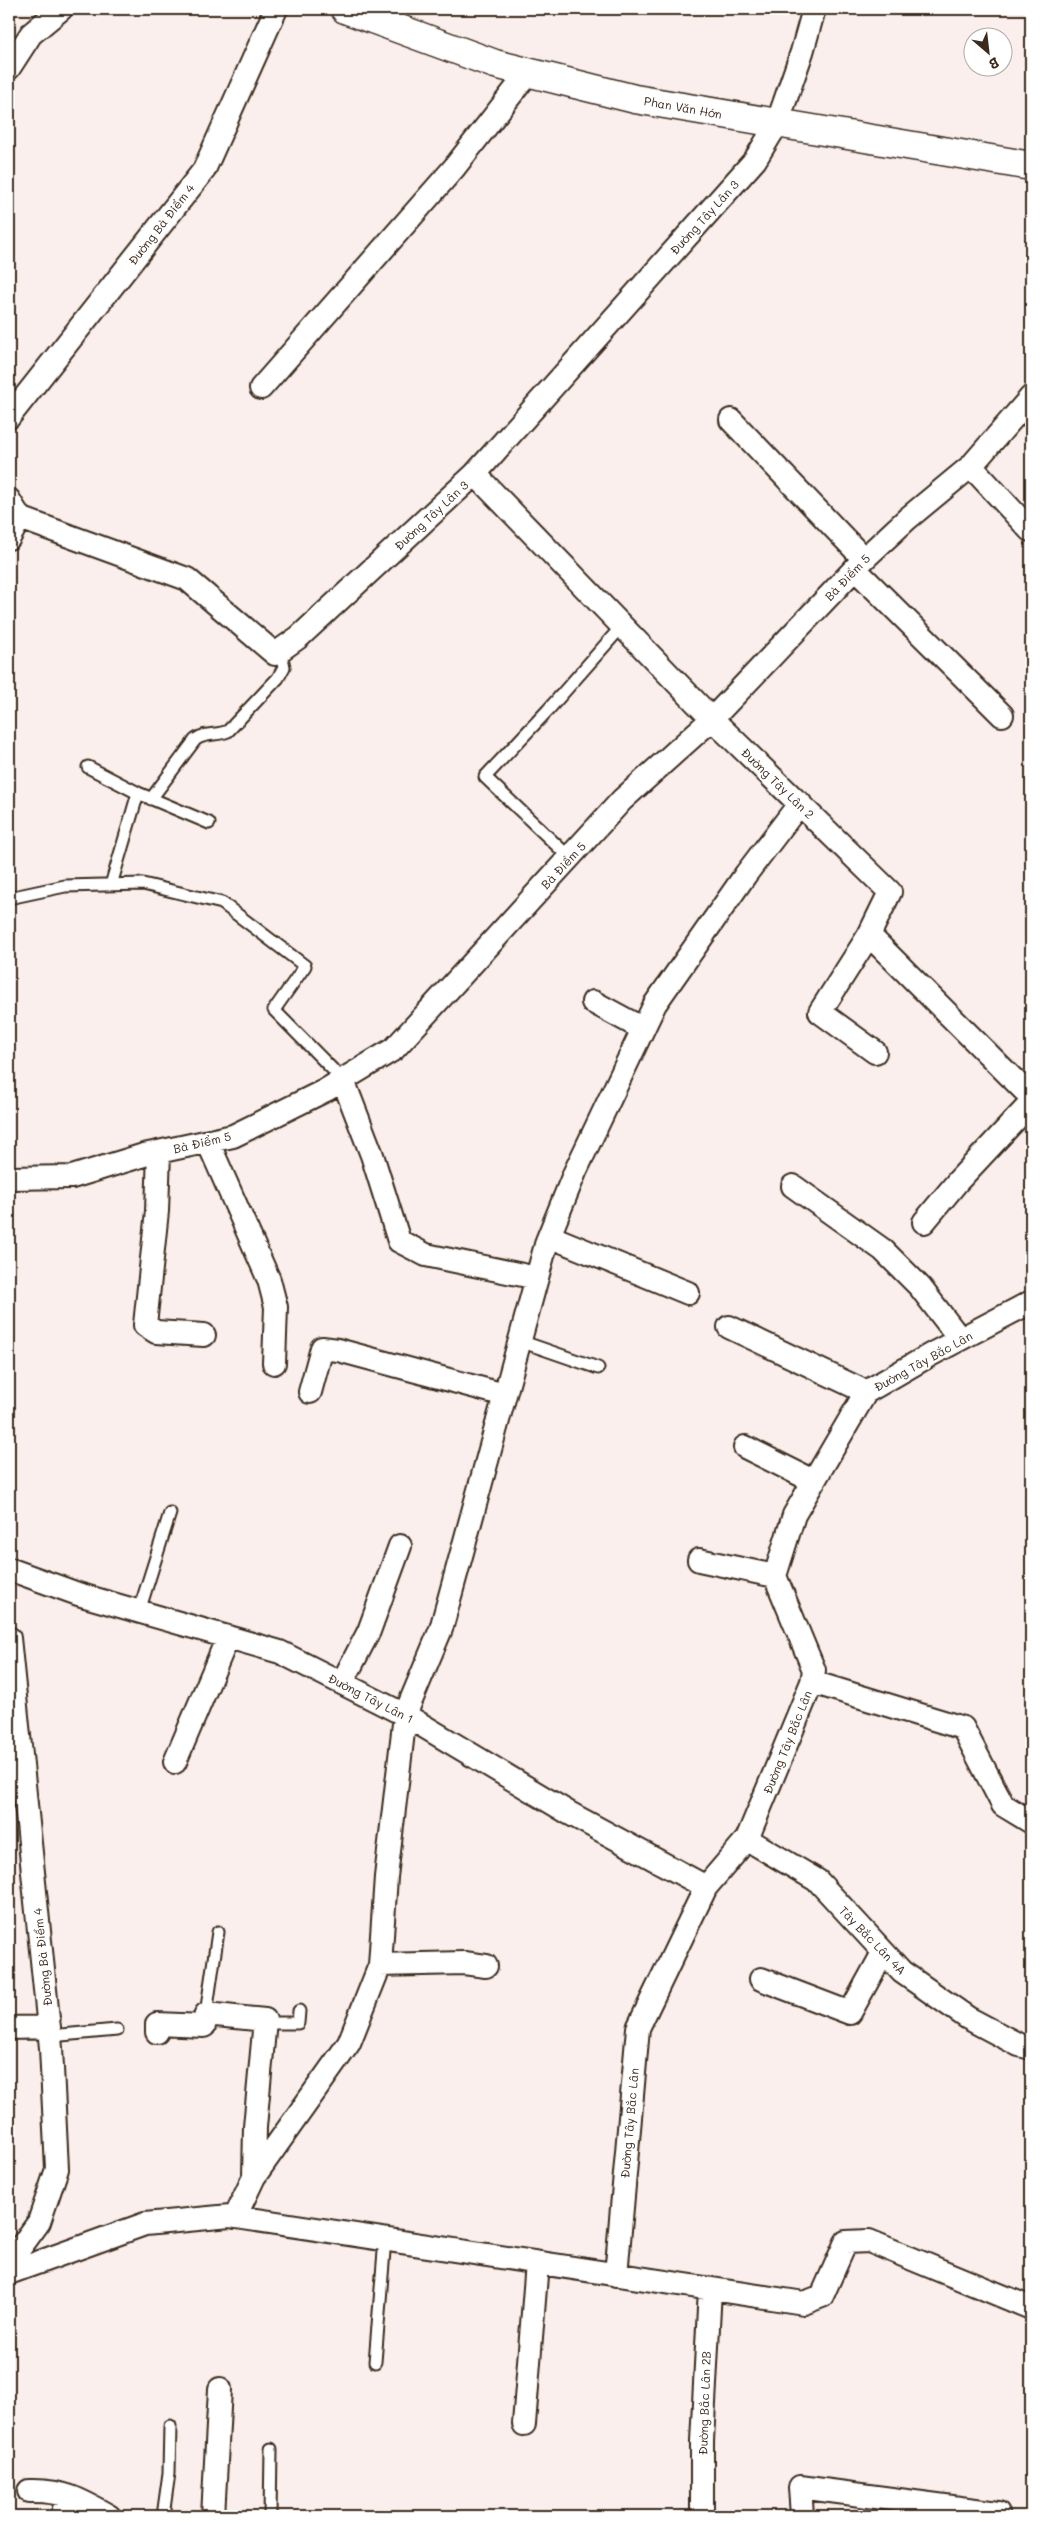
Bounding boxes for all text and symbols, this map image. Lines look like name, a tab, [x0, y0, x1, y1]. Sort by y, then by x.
north arrow	[962, 28, 1012, 78]
text: B	[986, 53, 1003, 75]
street label: Phan Văn Hớn	[643, 92, 723, 122]
street label: Đường Tây Lân 3	[666, 176, 742, 258]
street label: Đường Bà Điểm 4	[124, 180, 198, 268]
street label: Đường Tây Lân 3	[391, 477, 471, 553]
street label: Bà Điểm 5	[821, 550, 873, 604]
street label: Đường Tây Lân 2	[738, 744, 818, 822]
street label: Bà Điểm 5	[537, 838, 589, 892]
street label: Bà Điểm 5	[171, 1128, 233, 1156]
street label: Đường Tây Bắc Lân	[871, 1327, 975, 1395]
street label: Đường Tây Lân 1	[326, 1670, 416, 1726]
street label: Đường Tây Bắc Lân	[759, 1688, 815, 1796]
street label: Tây Bắc Lân 4A	[836, 1902, 910, 1978]
street label: Đường Bà Điểm 4	[29, 1907, 55, 2007]
street label: Đường Tây Bắc Lân	[616, 2067, 642, 2179]
street label: Đường Bắc Lân 2B	[694, 2351, 714, 2455]

